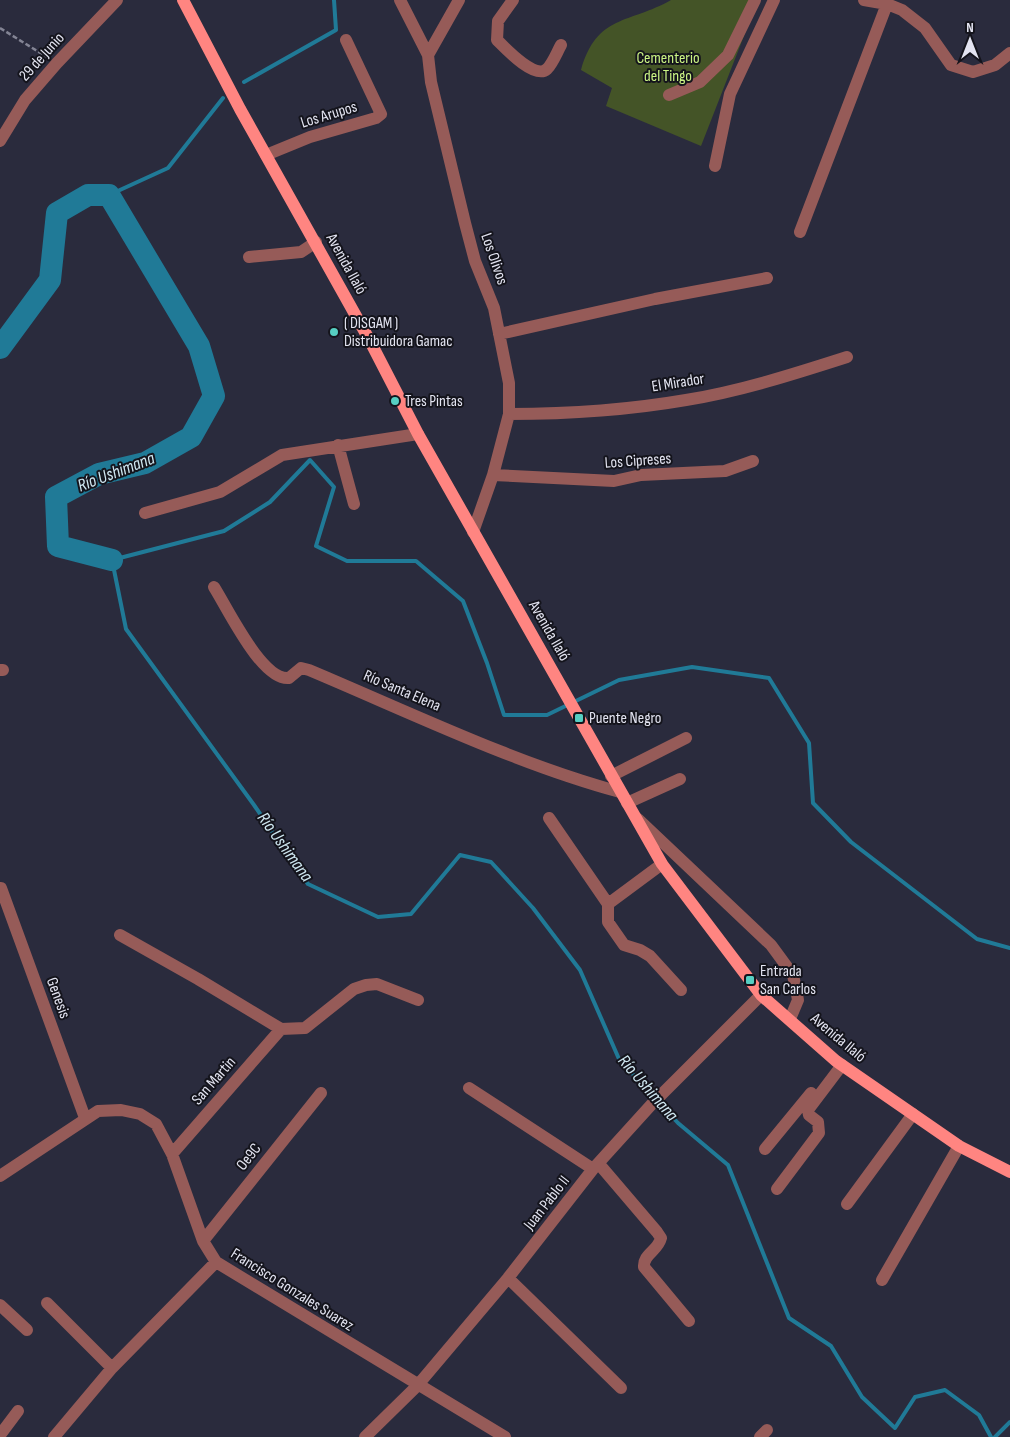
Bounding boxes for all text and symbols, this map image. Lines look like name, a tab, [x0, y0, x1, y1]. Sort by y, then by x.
north arrow	[945, 15, 995, 65]
text: N	[966, 19, 974, 36]
street label: 29 de Junio	[15, 29, 69, 85]
park label: Cementerio del Tingo	[636, 49, 700, 86]
street label: Los Arupos	[298, 97, 360, 133]
street label: Avenida Ilaló	[321, 230, 370, 298]
street label: Los Olivos	[476, 231, 512, 288]
place label: ( DISGAM ) Distribuidora Gamac	[344, 314, 453, 351]
marker: ( DISGAM ) Distribuidora Gamac	[328, 326, 340, 338]
street label: El Mirador	[650, 369, 706, 397]
place label: Tres Pintas	[405, 392, 463, 411]
marker: Tres Pintas	[389, 395, 401, 407]
water label: Río Ushimana	[74, 447, 158, 496]
street label: Los Cipreses	[604, 449, 672, 473]
street label: Avenida Ilaló	[524, 597, 574, 664]
street label: Río Santa Elena	[361, 666, 443, 716]
place label: Puente Negro	[589, 709, 662, 728]
marker: Puente Negro	[573, 712, 585, 724]
water label: Río Ushimana	[253, 808, 318, 886]
place label: Entrada San Carlos	[760, 962, 816, 999]
marker: Entrada San Carlos	[744, 974, 756, 986]
street label: Genesis	[42, 975, 74, 1021]
street label: Avenida Ilaló	[806, 1009, 870, 1067]
water label: Río Ushimana	[614, 1051, 683, 1126]
street label: San Martin	[188, 1053, 240, 1109]
street label: Oe9C	[233, 1139, 266, 1174]
street label: Juan Pablo II	[519, 1172, 574, 1235]
street label: Francisco Gonzales Suarez	[227, 1244, 357, 1336]

